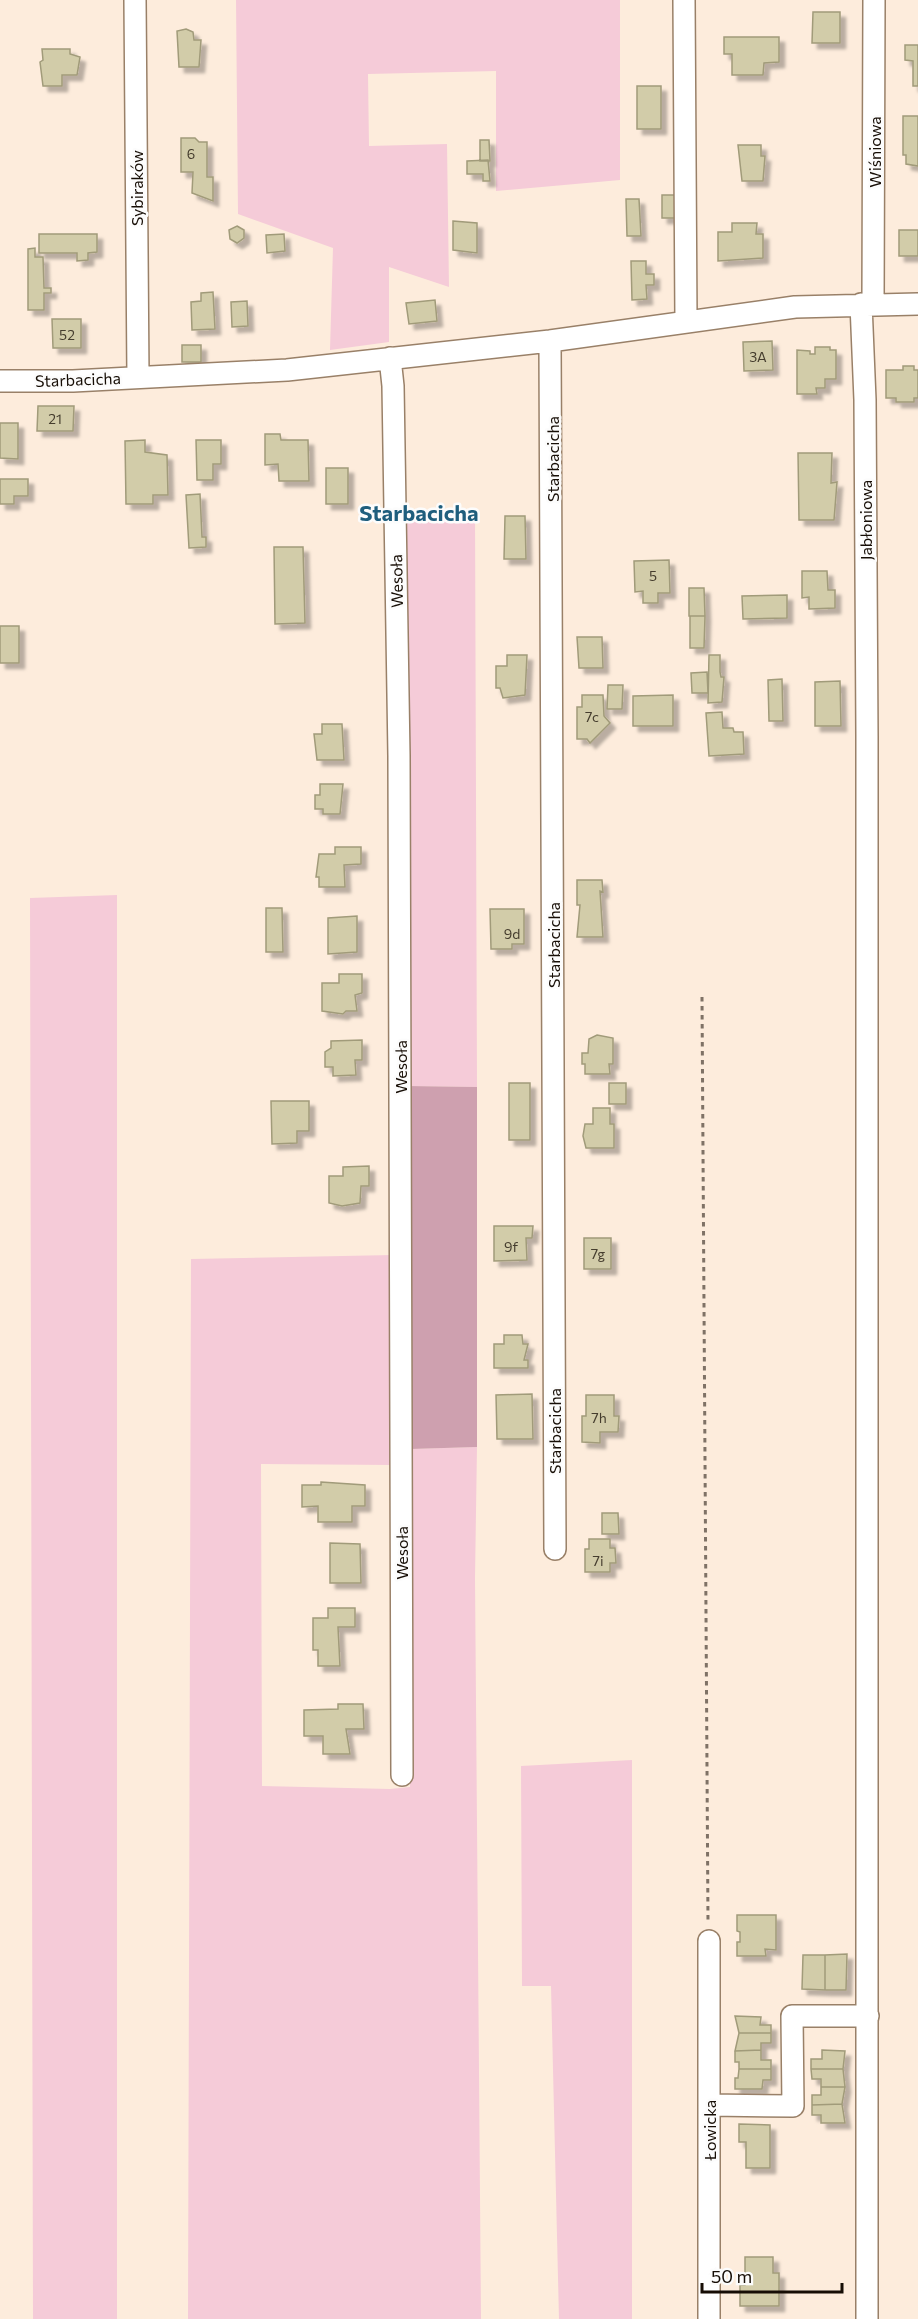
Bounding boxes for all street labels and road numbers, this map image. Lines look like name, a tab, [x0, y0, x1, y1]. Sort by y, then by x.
street label: Wiśniowa	[865, 116, 884, 188]
street label: Sybiraków	[127, 150, 146, 226]
street label: Starbacicha	[35, 368, 121, 390]
street label: Starbacicha	[543, 416, 562, 502]
street label: Jabłoniowa	[856, 480, 875, 560]
street label: Wesoła	[386, 554, 406, 608]
street label: Starbacicha	[544, 902, 563, 988]
street label: Wesoła	[391, 1040, 410, 1094]
street label: Starbacicha	[545, 1388, 564, 1474]
street label: Wesoła	[392, 1526, 411, 1580]
street label: Łowicka	[700, 2100, 719, 2161]

